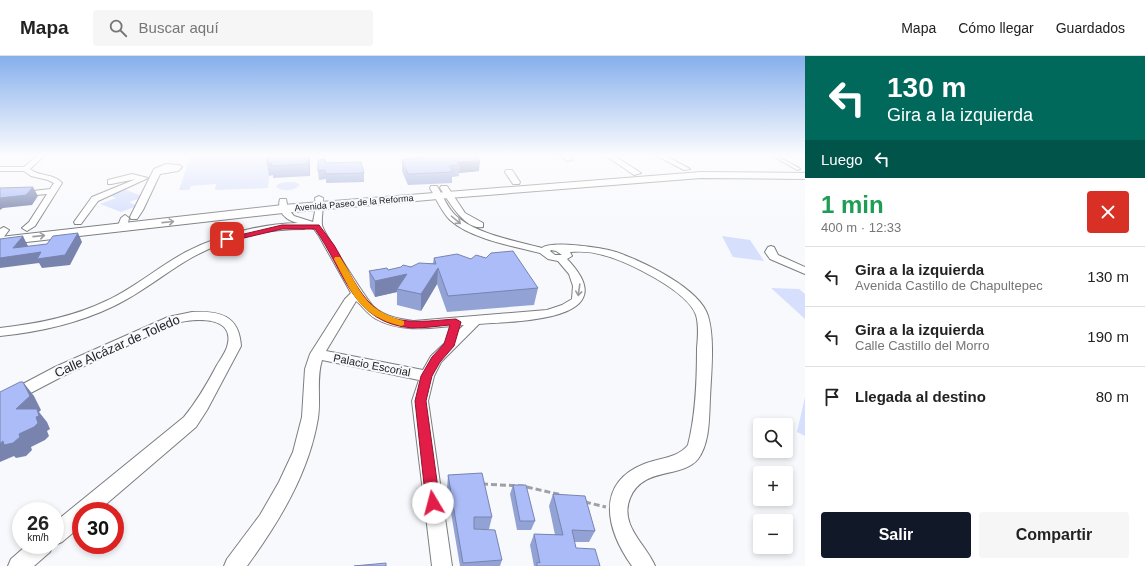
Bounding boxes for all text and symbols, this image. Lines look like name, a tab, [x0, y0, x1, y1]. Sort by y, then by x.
search box	[93, 10, 373, 46]
text: Mapa	[20, 17, 69, 38]
icon: search	[107, 17, 129, 39]
text: Buscar aquí	[139, 19, 219, 36]
text: Mapa	[901, 20, 936, 36]
text: Cómo llegar	[958, 20, 1034, 36]
text: Guardados	[1056, 20, 1125, 36]
icon: left	[821, 72, 873, 124]
text: 130 m	[887, 72, 966, 103]
text: Gira a la izquierda	[887, 105, 1033, 125]
icon: left	[871, 148, 893, 170]
text: Luego	[821, 151, 863, 168]
text: 1 min	[821, 191, 884, 218]
button: close	[1087, 191, 1129, 233]
street label: Avenida Paseo de la Reforma	[294, 193, 414, 213]
one-way arrow	[451, 215, 461, 224]
one-way arrow	[161, 219, 174, 226]
text: 400 m · 12:33	[821, 220, 901, 235]
pin	[210, 222, 244, 256]
icon: arrive	[216, 228, 238, 250]
one-way arrow	[32, 233, 45, 240]
text: Gira a la izquierda	[855, 261, 984, 278]
icon: left	[821, 266, 843, 288]
text: 130 m	[1087, 268, 1129, 285]
text: Avenida Castillo de Chapultepec	[855, 278, 1043, 293]
one-way arrow	[575, 283, 583, 296]
street label: Calle Alcázar de Toledo	[52, 312, 182, 380]
text: Gira a la izquierda	[855, 321, 984, 338]
icon: left	[821, 326, 843, 348]
text: 190 m	[1087, 328, 1129, 345]
text: Calle Castillo del Morro	[855, 338, 989, 353]
street label: Palacio Escorial	[332, 352, 412, 378]
icon: arrive	[821, 386, 843, 408]
text: Llegada al destino	[855, 388, 986, 405]
text: 80 m	[1096, 388, 1129, 405]
map controls	[753, 418, 793, 554]
button: search	[753, 418, 793, 458]
button: +	[753, 466, 793, 506]
position arrow	[412, 482, 454, 524]
speed limit sign: 30	[72, 502, 124, 554]
text: 26	[27, 512, 49, 534]
button: Salir	[821, 512, 971, 558]
button: Compartir	[979, 512, 1129, 558]
button: −	[753, 514, 793, 554]
text: km/h	[27, 532, 49, 543]

